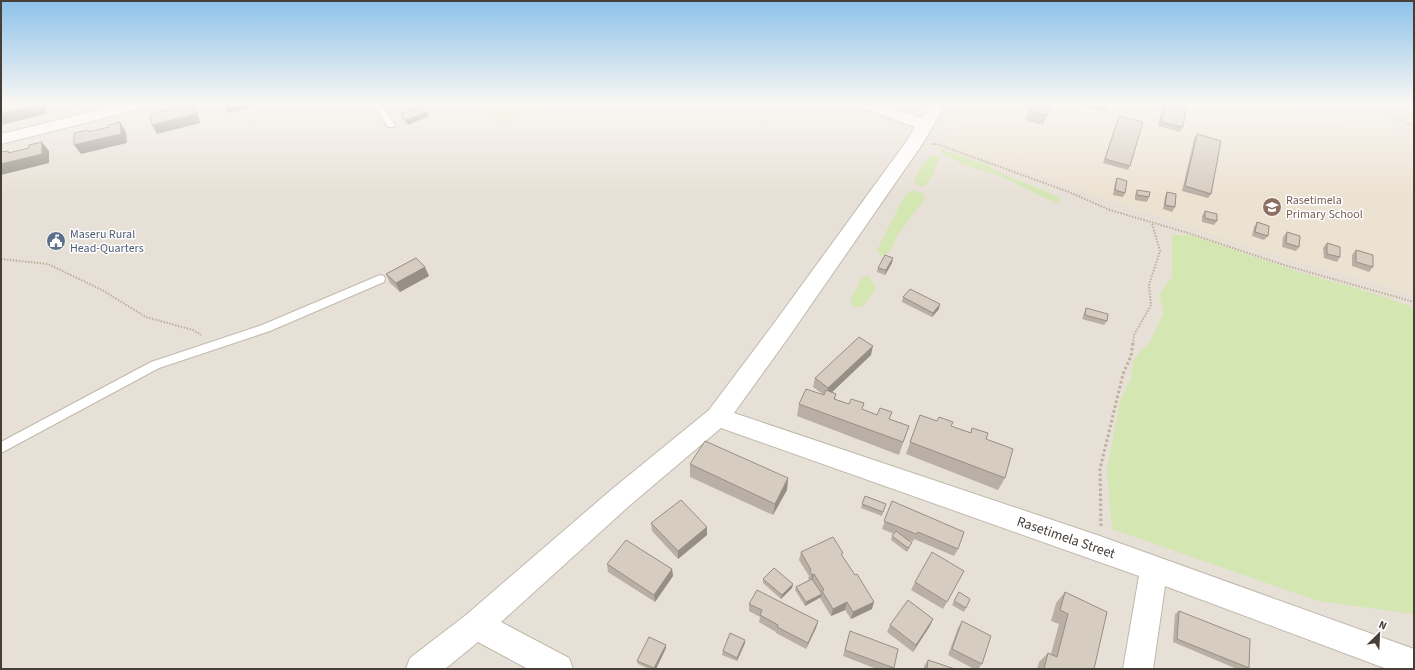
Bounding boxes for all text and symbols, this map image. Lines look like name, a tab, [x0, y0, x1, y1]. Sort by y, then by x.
place label: Rasetimela Primary School	[1286, 192, 1363, 223]
school or university icon: Rasetimela Primary School	[1261, 196, 1283, 218]
place label: Maseru Rural Head-Quarters	[70, 226, 144, 257]
public building icon: Maseru Rural Head-Quarters	[45, 230, 67, 252]
street label: Rasetimela Street	[1014, 512, 1118, 564]
north arrow	[1359, 614, 1399, 654]
text: N	[1376, 617, 1389, 634]

